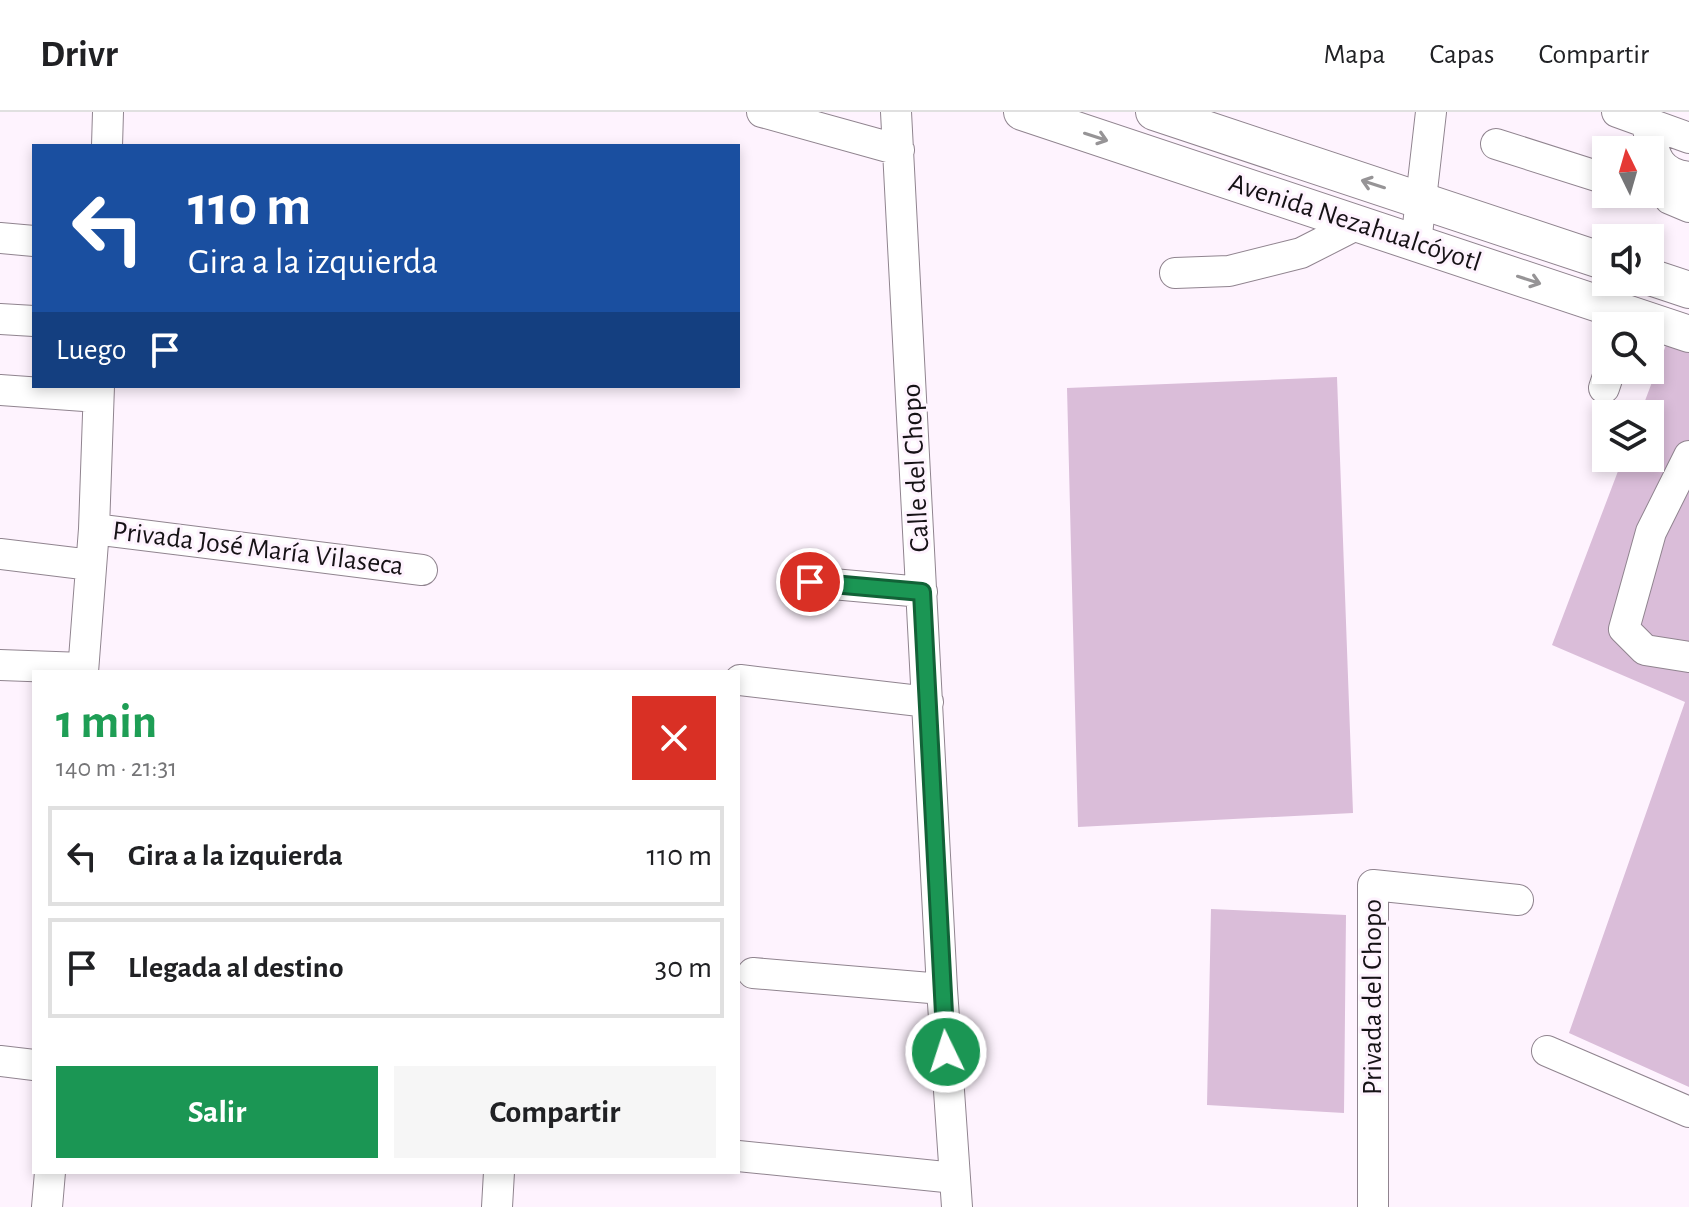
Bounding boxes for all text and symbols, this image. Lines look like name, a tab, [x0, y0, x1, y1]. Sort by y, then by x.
text: Drivr	[40, 36, 118, 74]
text: Mapa	[1323, 41, 1385, 69]
text: Capas	[1429, 41, 1494, 69]
text: Compartir	[1538, 41, 1649, 69]
one-way arrow	[1083, 130, 1108, 145]
north arrow	[1592, 136, 1664, 208]
map controls	[1592, 136, 1664, 472]
street label: Avenida Nezahualcóyotl	[1225, 169, 1485, 277]
one-way arrow	[1360, 175, 1385, 190]
icon: left	[56, 176, 160, 280]
text: 110 m	[188, 179, 311, 235]
button: sound	[1592, 224, 1664, 296]
text: Gira a la izquierda	[188, 244, 438, 280]
one-way arrow	[1516, 274, 1541, 289]
button: search	[1592, 312, 1664, 384]
icon: arrive	[143, 328, 187, 372]
text: Luego	[56, 335, 127, 365]
street label: Calle del Chopo	[898, 383, 934, 553]
button: layers	[1592, 400, 1664, 472]
street label: Privada José María Vilaseca	[111, 517, 405, 581]
pin	[776, 548, 844, 616]
icon: arrive	[788, 560, 832, 604]
button: close	[632, 696, 716, 780]
text: 1 min	[56, 699, 157, 747]
text: 140 m · 21:31	[56, 755, 177, 781]
icon: left	[60, 834, 104, 878]
text: Gira a la izquierda	[128, 841, 343, 871]
text: 110 m	[647, 841, 712, 871]
street label: Privada del Chopo	[1359, 899, 1387, 1095]
icon: arrive	[60, 946, 104, 990]
text: Llegada al destino	[128, 953, 344, 983]
text: 30 m	[655, 953, 712, 983]
position arrow	[904, 1010, 988, 1094]
button: Salir	[56, 1066, 378, 1158]
button: Compartir	[394, 1066, 716, 1158]

